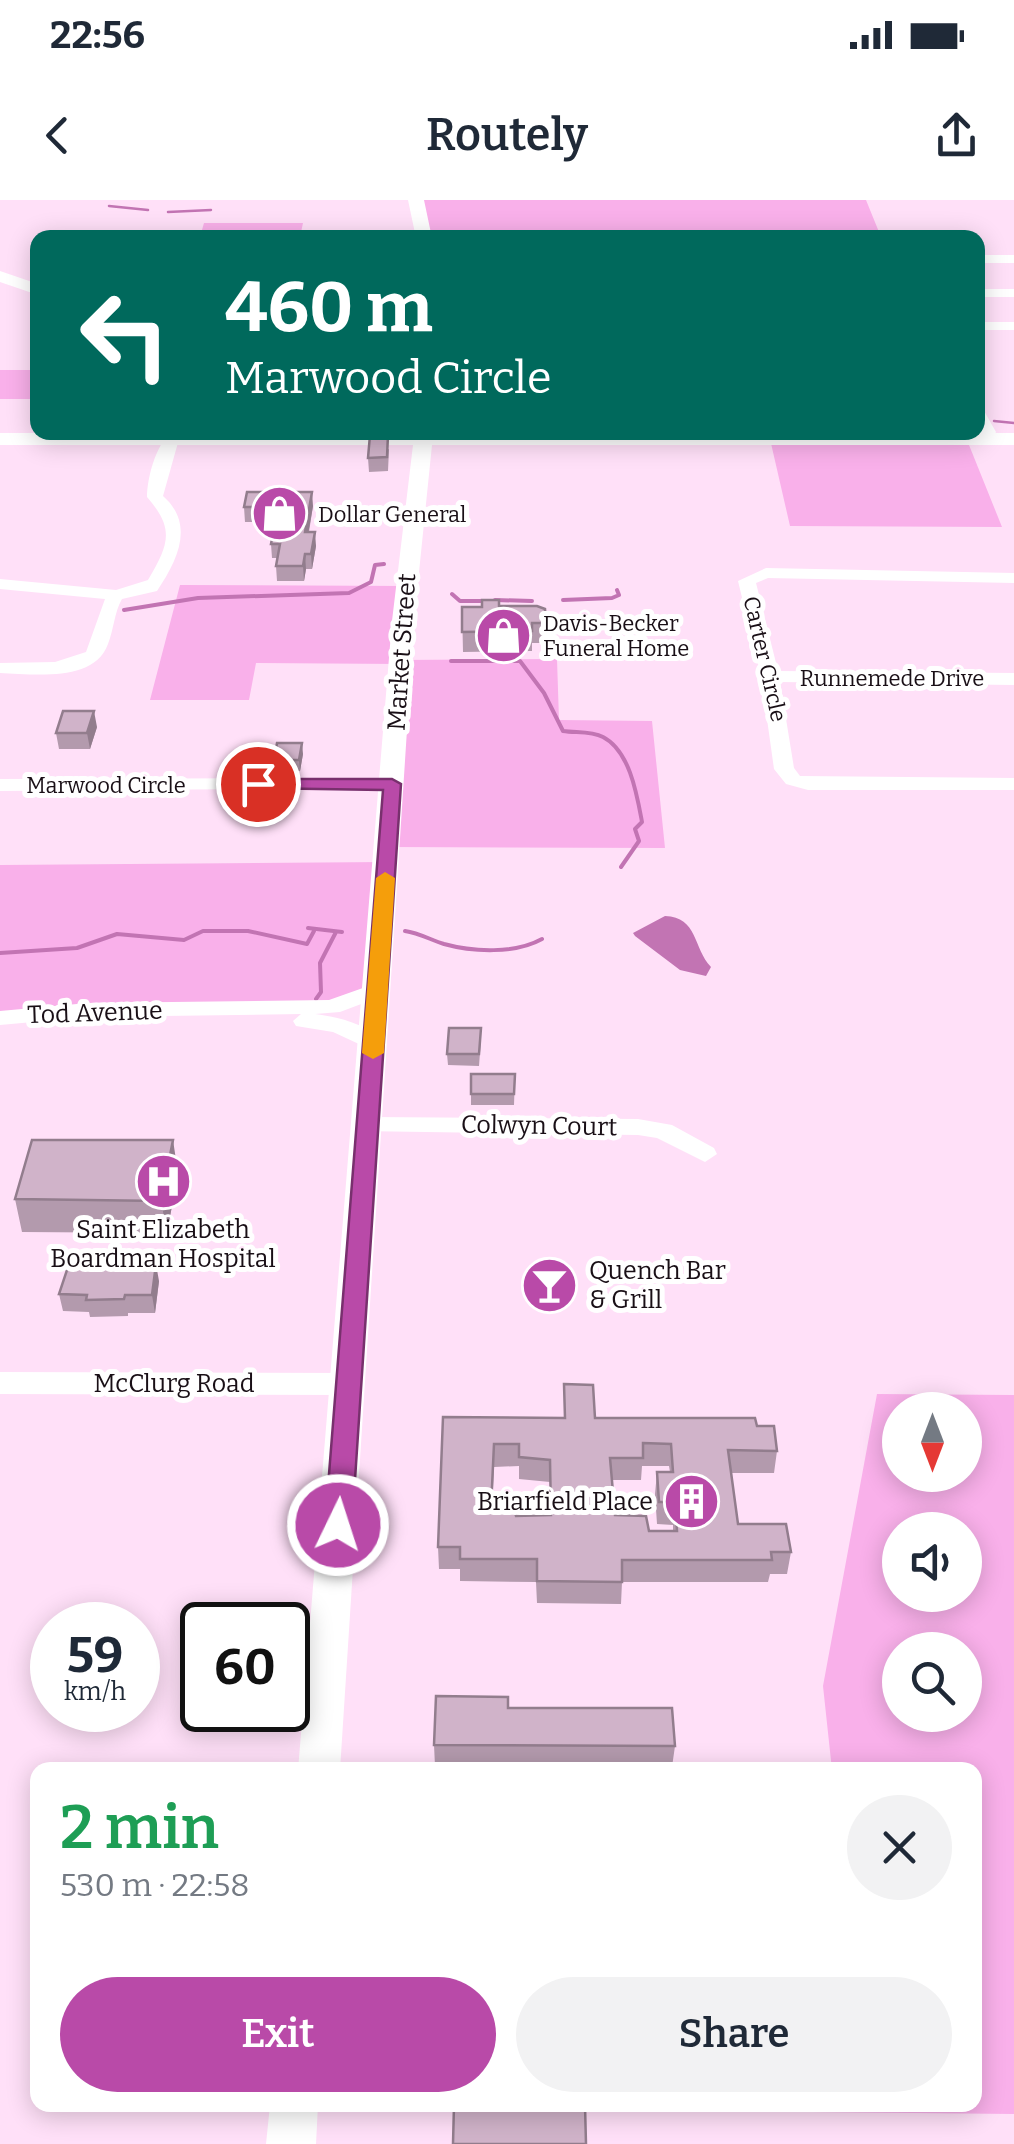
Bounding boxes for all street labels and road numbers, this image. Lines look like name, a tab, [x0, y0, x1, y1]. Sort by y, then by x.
street label: Market Street	[382, 572, 422, 732]
street label: Carter Circle	[737, 594, 793, 724]
street label: Runnemede Drive	[800, 665, 984, 692]
street label: Marwood Circle	[26, 772, 186, 799]
street label: Tod Avenue	[27, 996, 163, 1030]
street label: Colwyn Court	[461, 1110, 617, 1142]
street label: McClurg Road	[93, 1369, 255, 1399]

